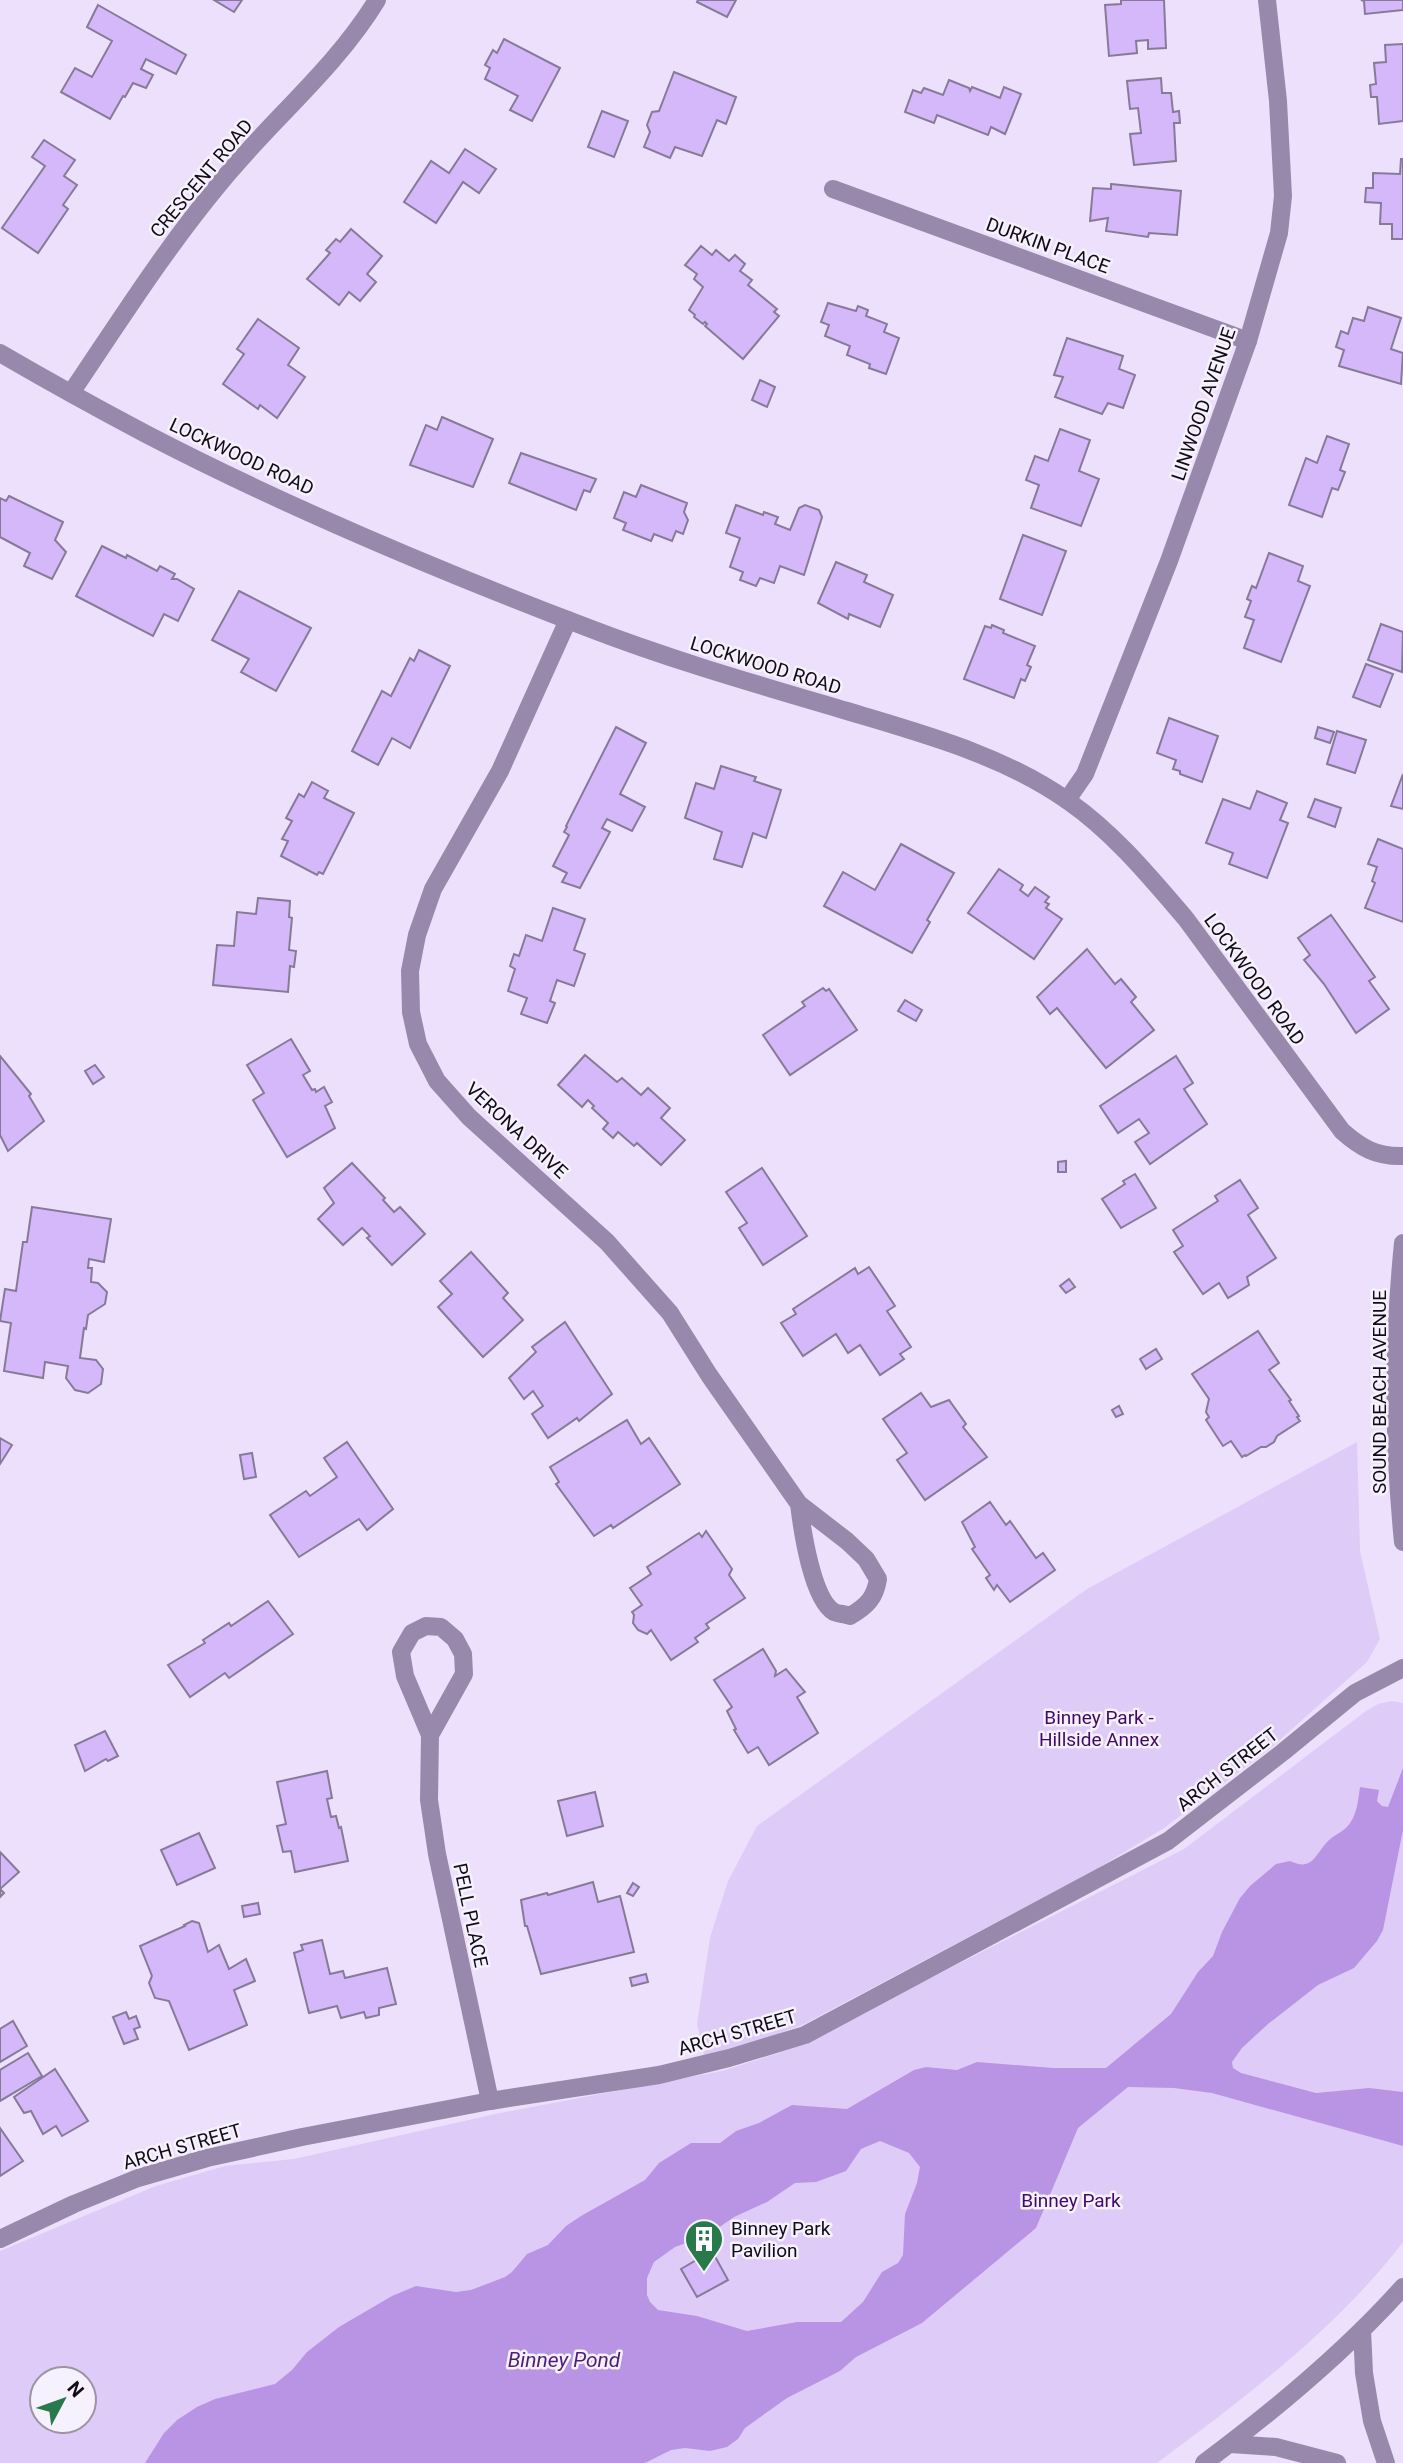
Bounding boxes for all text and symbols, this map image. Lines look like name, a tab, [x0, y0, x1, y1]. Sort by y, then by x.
street label: CRESCENT ROAD	[145, 114, 258, 242]
street label: DURKIN PLACE	[983, 212, 1113, 279]
street label: LINWOOD AVENUE	[1167, 324, 1241, 484]
street label: LOCKWOOD ROAD	[166, 413, 318, 500]
street label: LOCKWOOD ROAD	[688, 632, 844, 699]
street label: LOCKWOOD ROAD	[1199, 909, 1310, 1049]
street label: VERONA DRIVE	[461, 1077, 572, 1183]
street label: SOUND BEACH AVENUE	[1368, 1290, 1391, 1494]
park label: Binney Park - Hillside Annex	[1039, 1706, 1160, 1751]
street label: ARCH STREET	[1172, 1723, 1283, 1816]
street label: PELL PLACE	[448, 1861, 493, 1969]
street label: ARCH STREET	[675, 2005, 799, 2060]
street label: ARCH STREET	[120, 2119, 244, 2174]
park label: Binney Park	[1021, 2189, 1121, 2212]
place label: Binney Park Pavilion	[731, 2217, 831, 2262]
building icon: Binney Park Pavilion	[683, 2218, 725, 2273]
water label: Binney Pond	[508, 2348, 621, 2372]
north arrow	[28, 2365, 98, 2435]
text: N	[62, 2377, 89, 2402]

